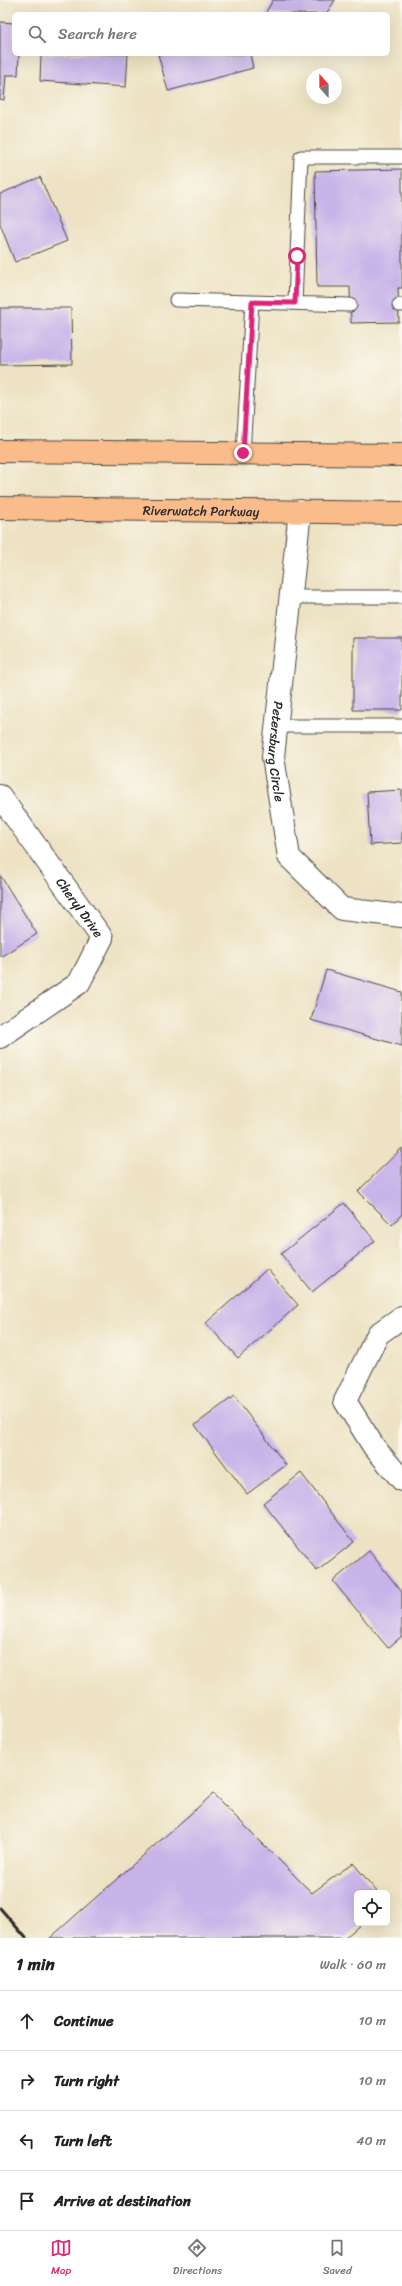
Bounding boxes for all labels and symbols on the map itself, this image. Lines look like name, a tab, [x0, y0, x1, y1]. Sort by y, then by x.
north arrow	[306, 68, 342, 104]
route start	[288, 247, 306, 265]
route end	[234, 444, 252, 462]
street label: Riverwatch Parkway	[143, 499, 260, 523]
street label: Petersburg Circle	[261, 700, 291, 804]
street label: Cheryl Drive	[50, 872, 110, 943]

